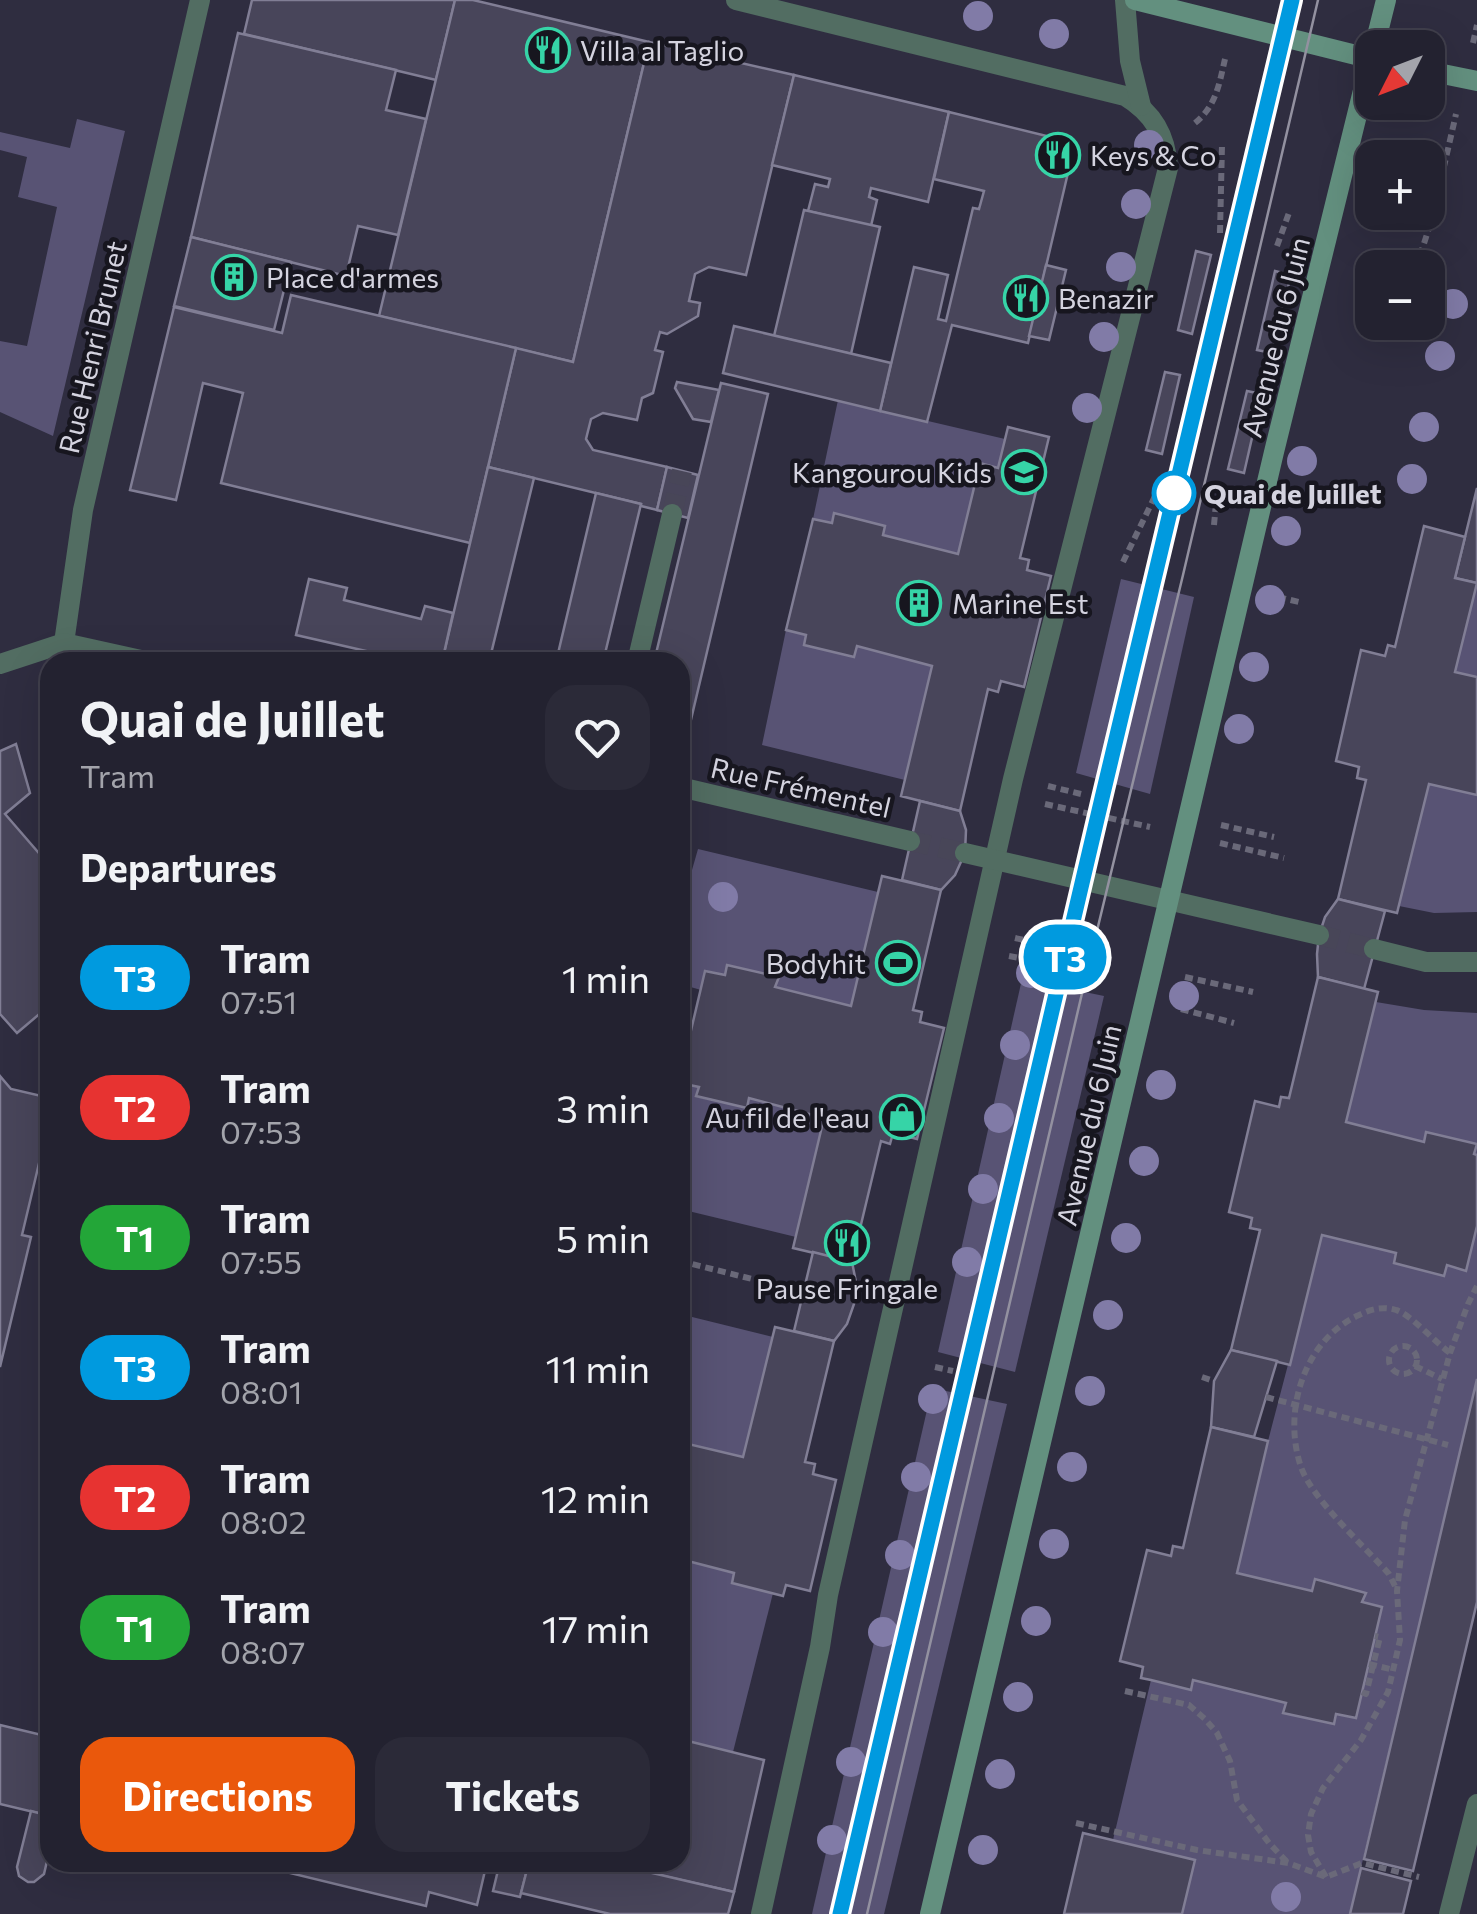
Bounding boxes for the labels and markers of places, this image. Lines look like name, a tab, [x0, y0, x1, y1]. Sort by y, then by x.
restaurant icon: Villa al Taglio	[525, 27, 571, 73]
place label: Villa al Taglio	[580, 33, 744, 67]
restaurant icon: Keys & Co	[1035, 132, 1081, 178]
place label: Keys & Co	[1090, 138, 1216, 172]
building icon: Place d'armes	[211, 254, 257, 300]
place label: Place d'armes	[266, 260, 439, 294]
restaurant icon: Benazir	[1003, 275, 1049, 321]
place label: Benazir	[1058, 281, 1154, 315]
school or university icon: Kangourou Kids	[1001, 449, 1047, 495]
place label: Kangourou Kids	[792, 455, 992, 489]
marker: Quai de Juillet	[1153, 472, 1195, 514]
place label: Quai de Juillet	[1204, 476, 1382, 510]
building icon: Marine Est	[896, 580, 942, 626]
place label: Marine Est	[952, 586, 1088, 620]
sports icon: Bodyhit	[875, 940, 921, 986]
place label: Bodyhit	[766, 946, 866, 980]
shop icon: Au fil de l'eau	[879, 1094, 925, 1140]
place label: Au fil de l'eau	[705, 1100, 870, 1134]
restaurant icon: Pause Fringale	[824, 1220, 870, 1266]
place label: Pause Fringale	[756, 1271, 938, 1305]

